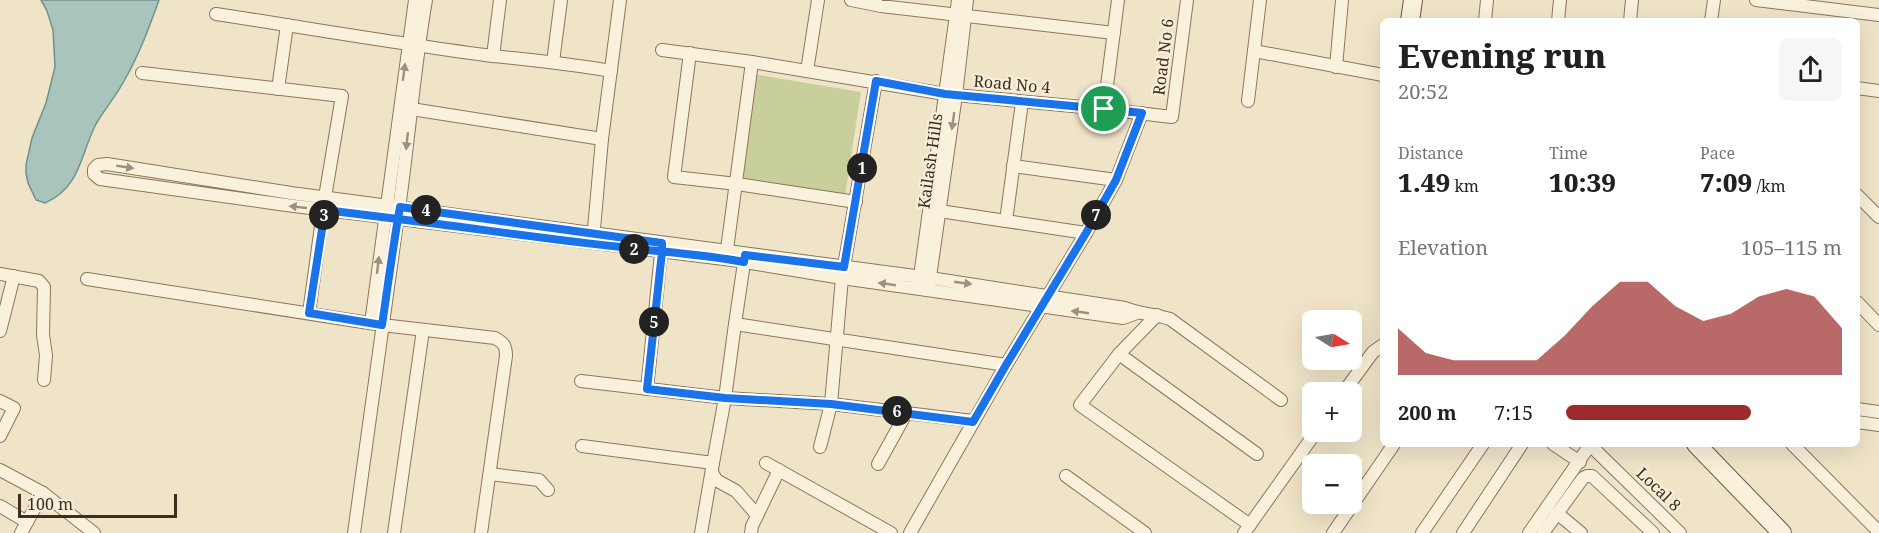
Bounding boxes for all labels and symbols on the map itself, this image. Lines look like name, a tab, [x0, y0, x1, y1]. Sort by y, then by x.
street label: Road No 6	[1147, 17, 1179, 97]
one-way arrow	[400, 62, 409, 81]
street label: Road No 4	[973, 70, 1051, 98]
pin	[1078, 83, 1129, 134]
one-way arrow	[948, 111, 957, 130]
street label: Kailash Hills	[912, 112, 948, 210]
one-way arrow	[402, 132, 412, 151]
pin: 1	[847, 153, 877, 183]
one-way arrow	[115, 162, 134, 171]
pin: 4	[411, 195, 441, 225]
pin: 3	[309, 200, 339, 230]
pin: 7	[1081, 200, 1111, 230]
one-way arrow	[288, 202, 307, 212]
pin: 2	[619, 234, 649, 264]
one-way arrow	[374, 255, 383, 274]
one-way arrow	[877, 279, 896, 288]
one-way arrow	[954, 279, 973, 288]
pin: 5	[639, 307, 669, 337]
one-way arrow	[1070, 307, 1089, 316]
north arrow	[1302, 310, 1362, 370]
pin: 6	[882, 396, 912, 426]
street label: Local 8	[1632, 462, 1686, 516]
scale bar	[18, 491, 177, 518]

